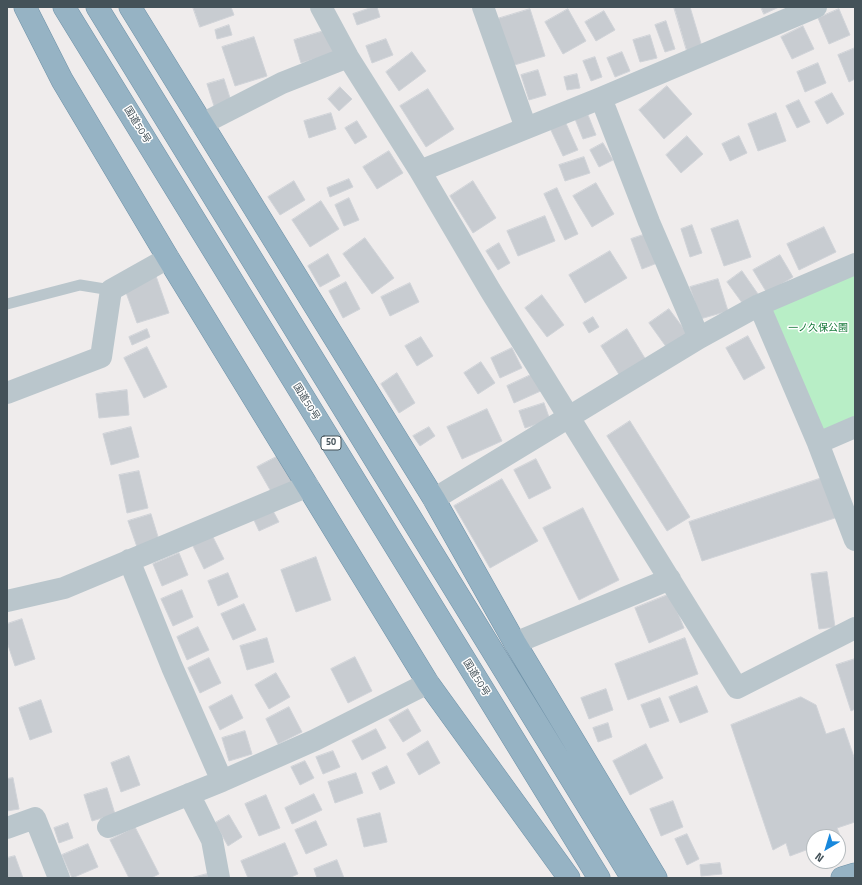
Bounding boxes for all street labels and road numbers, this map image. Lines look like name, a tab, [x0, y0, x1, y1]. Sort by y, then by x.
street label: 国道50号	[121, 104, 153, 146]
street label: 国道50号	[290, 381, 322, 423]
road number: 50	[321, 436, 341, 450]
street label: 国道50号	[460, 657, 492, 699]

